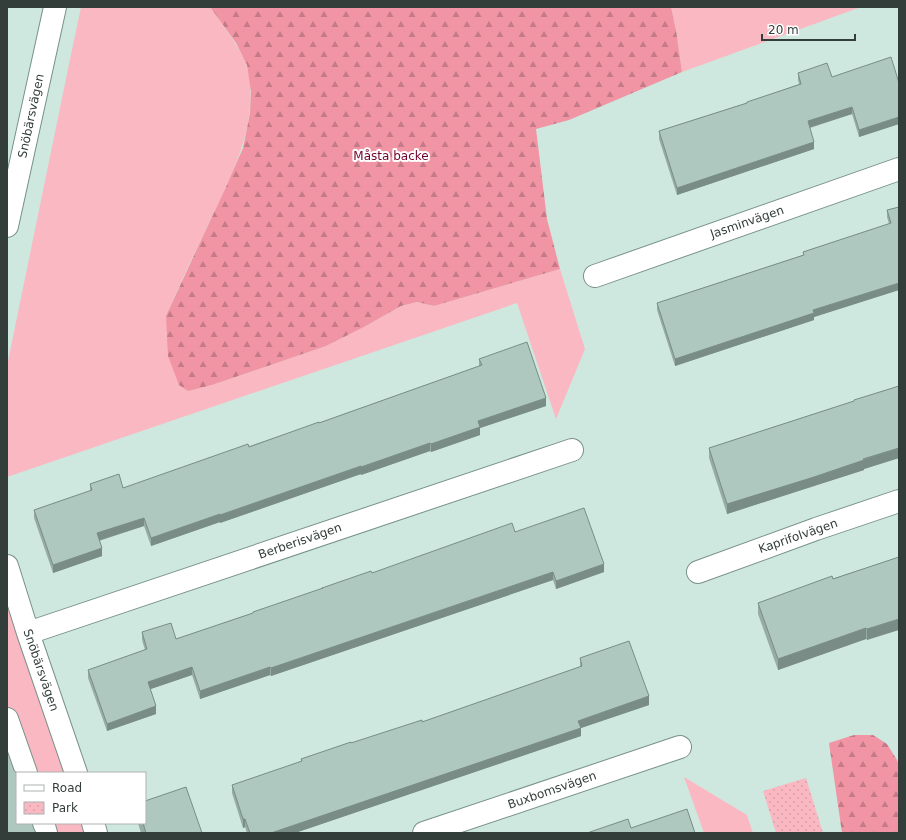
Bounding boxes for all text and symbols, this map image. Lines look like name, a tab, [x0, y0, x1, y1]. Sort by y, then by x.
scale bar	[762, 16, 855, 42]
text: 20 m	[768, 23, 799, 37]
street label: Snöbärsvägen	[15, 73, 47, 159]
park label: Måsta backe	[353, 149, 429, 163]
street label: Jasminvägen	[707, 203, 786, 241]
street label: Kaprifolvägen	[757, 516, 839, 556]
street label: Berberisvägen	[257, 520, 343, 562]
street label: Snöbärsvägen	[20, 627, 62, 713]
street label: Buxbomsvägen	[506, 768, 598, 812]
legend	[16, 772, 146, 824]
text: Road	[52, 781, 82, 795]
text: Park	[52, 801, 78, 815]

